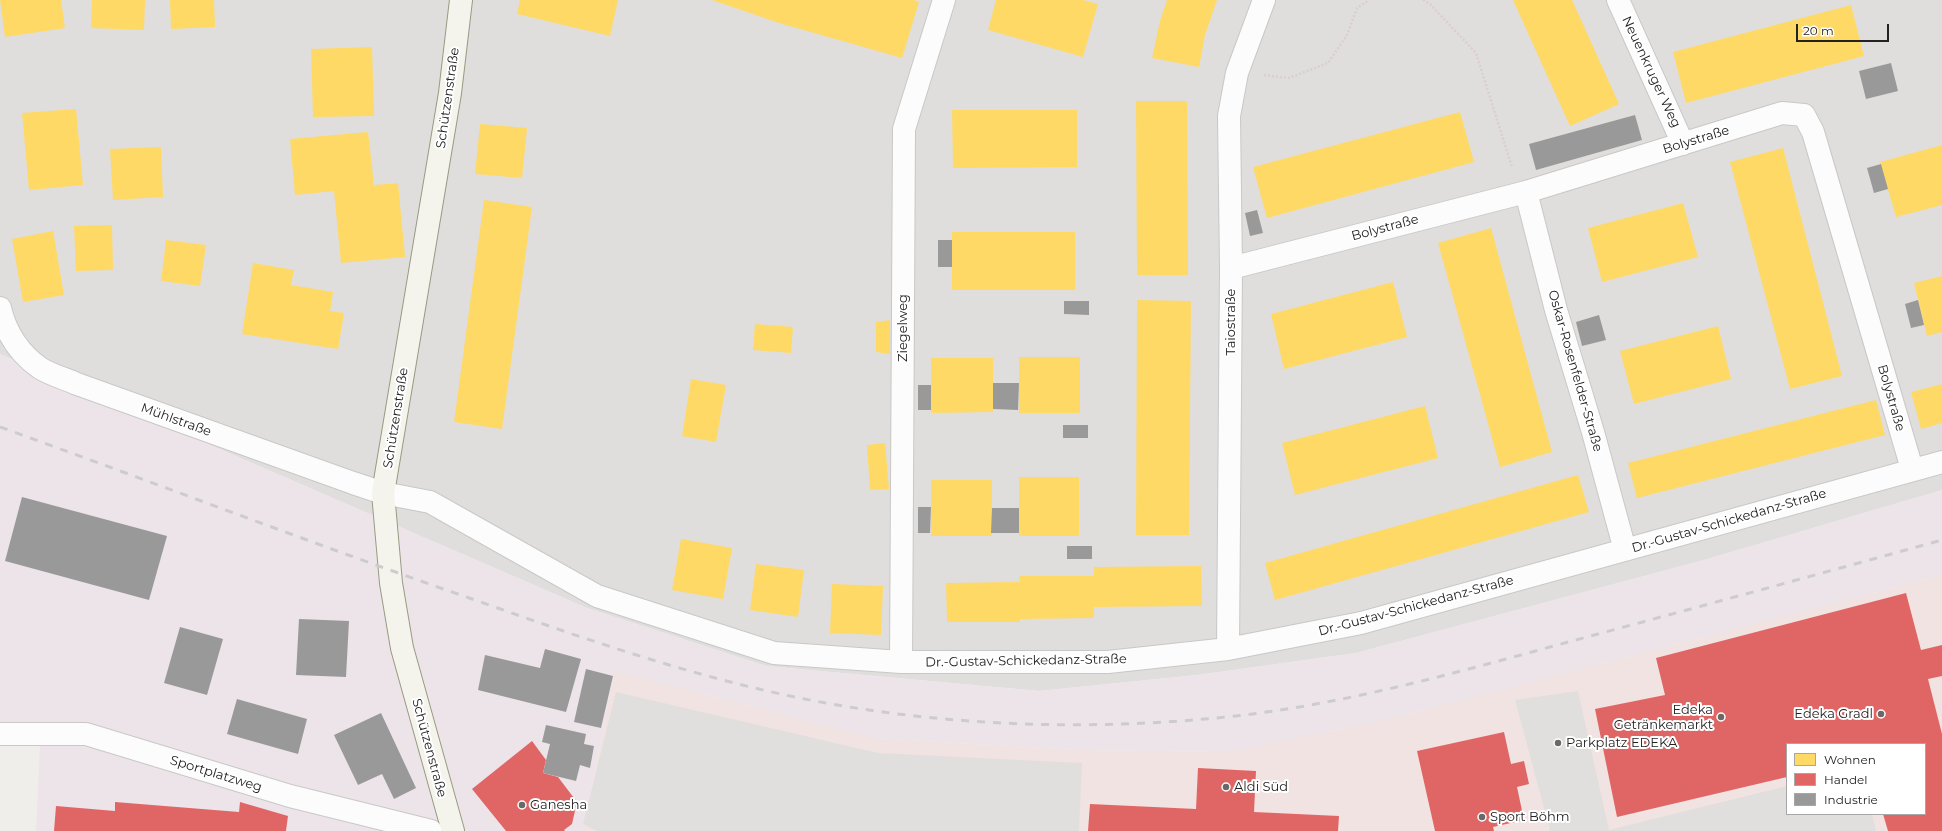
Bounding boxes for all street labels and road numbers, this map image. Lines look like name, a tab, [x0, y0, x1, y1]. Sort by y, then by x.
street label: Neuenkruger Weg	[1618, 14, 1684, 130]
street label: Schützenstraße	[433, 47, 463, 149]
street label: Bolystraße	[1661, 122, 1731, 158]
street label: Bolystraße	[1350, 212, 1420, 244]
street label: Oskar-Rosenfelder-Straße	[1544, 288, 1606, 454]
street label: Taiostraße	[1223, 289, 1239, 355]
street label: Ziegelweg	[895, 294, 911, 362]
street label: Bolystraße	[1874, 363, 1908, 433]
street label: Schützenstraße	[380, 367, 412, 469]
street label: Mühlstraße	[139, 400, 213, 440]
street label: Dr.-Gustav-Schickedanz-Straße	[1630, 486, 1828, 556]
street label: Dr.-Gustav-Schickedanz-Straße	[1317, 572, 1515, 640]
street label: Dr.-Gustav-Schickedanz-Straße	[925, 651, 1127, 671]
street label: Schützenstraße	[408, 697, 450, 799]
street label: Sportplatzweg	[168, 753, 264, 795]

